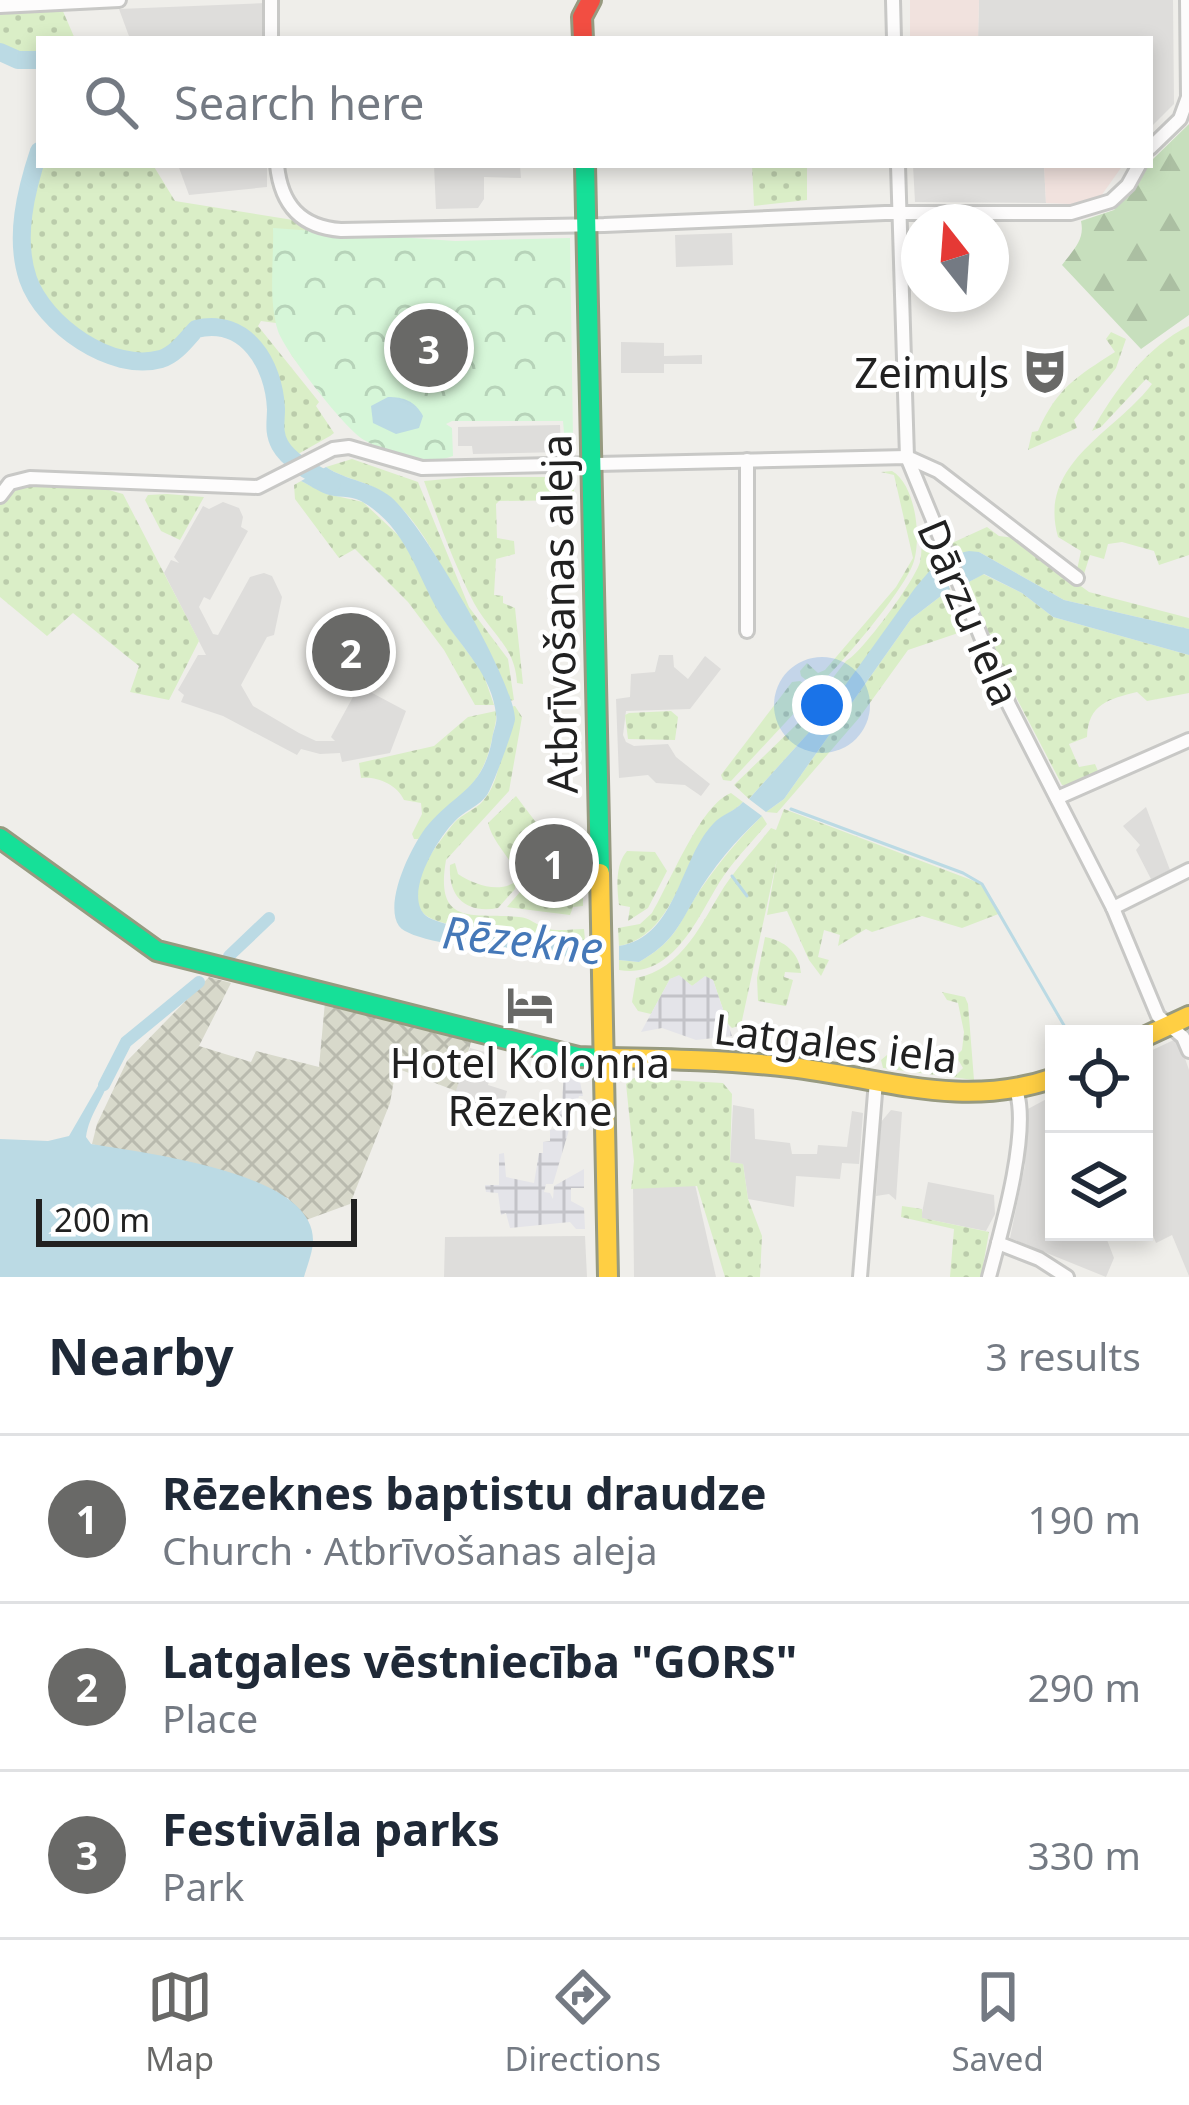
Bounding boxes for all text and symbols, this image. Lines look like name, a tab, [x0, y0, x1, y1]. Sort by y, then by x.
search box	[36, 36, 1153, 168]
icon: search	[78, 69, 144, 135]
text: Search here	[174, 72, 424, 133]
north arrow	[901, 204, 1009, 312]
pin: 3	[390, 303, 468, 393]
place label: Zeimuļs	[854, 343, 1009, 400]
theatre icon: Zeimuļs	[1020, 346, 1070, 396]
street label: Atbrīvošanas aleja	[526, 434, 590, 794]
street label: Dārzu iela	[905, 510, 1035, 714]
pin: 2	[312, 607, 390, 697]
your location	[792, 675, 852, 735]
pin: 1	[515, 818, 593, 908]
water label: Rēzekne	[440, 900, 606, 978]
hotel icon: Hotel Kolonna Rēzekne	[505, 980, 555, 1030]
street label: Latgales iela	[711, 999, 961, 1085]
map controls	[1045, 1025, 1153, 1241]
button: locate	[1045, 1025, 1153, 1133]
place label: Hotel Kolonna Rēzekne	[390, 1033, 670, 1138]
button: layers	[1045, 1133, 1153, 1241]
scale bar	[36, 1193, 357, 1246]
text: 200 m	[54, 1197, 150, 1242]
text: Nearby	[48, 1320, 234, 1390]
text: 3 results	[986, 1329, 1141, 1382]
text: Rēzeknes baptistu draudze	[162, 1462, 767, 1523]
text: 1	[76, 1492, 98, 1545]
text: 190 m	[1027, 1492, 1141, 1545]
text: Church · Atbrīvošanas aleja	[162, 1523, 658, 1576]
text: Latgales vēstniecība "GORS"	[162, 1630, 797, 1691]
text: 2	[76, 1660, 98, 1713]
text: 290 m	[1027, 1660, 1141, 1713]
text: Place	[162, 1691, 258, 1744]
text: Festivāla parks	[162, 1798, 500, 1859]
text: 3	[76, 1828, 98, 1881]
text: 330 m	[1027, 1828, 1141, 1881]
text: Park	[162, 1859, 244, 1912]
tab: Map	[145, 1964, 214, 2081]
tab: Directions	[504, 1964, 661, 2081]
tab: Saved	[951, 1964, 1044, 2081]

